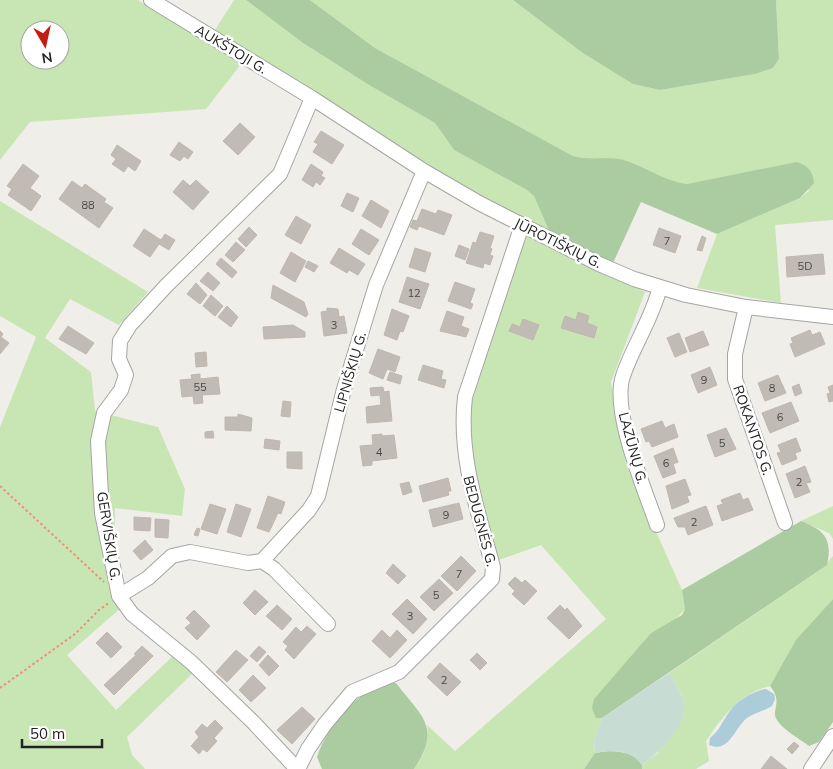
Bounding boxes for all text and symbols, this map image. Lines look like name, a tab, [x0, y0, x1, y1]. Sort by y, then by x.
north arrow	[20, 20, 70, 70]
street label: AUKŠTOJI G.	[192, 20, 270, 78]
text: N	[40, 48, 54, 68]
house number: 88	[81, 198, 95, 212]
street label: JŪROTIŠKIŲ G.	[511, 214, 605, 272]
house number: 7	[664, 234, 670, 248]
house number: 5D	[798, 259, 812, 273]
house number: 12	[407, 286, 421, 300]
house number: 3	[331, 318, 337, 332]
street label: LIPNIŠKIŲ G.	[330, 330, 370, 414]
house number: 9	[701, 373, 707, 387]
house number: 55	[193, 380, 207, 394]
house number: 8	[769, 381, 776, 395]
street label: ROKANTOS G.	[729, 383, 777, 477]
street label: LAZŪNŲ G.	[615, 410, 651, 486]
house number: 6	[777, 410, 784, 424]
house number: 5	[719, 436, 726, 450]
house number: 4	[376, 445, 383, 459]
house number: 6	[663, 456, 670, 470]
street label: BEDUGNĖS G.	[459, 474, 501, 568]
house number: 2	[796, 475, 803, 489]
street label: GERVIŠKIŲ G.	[93, 490, 125, 582]
house number: 9	[443, 508, 449, 522]
house number: 2	[691, 515, 698, 529]
house number: 7	[456, 567, 462, 581]
house number: 5	[433, 588, 440, 602]
house number: 3	[407, 609, 413, 623]
house number: 2	[441, 673, 448, 687]
scale bar	[22, 716, 102, 748]
text: 50 m	[30, 724, 65, 743]

